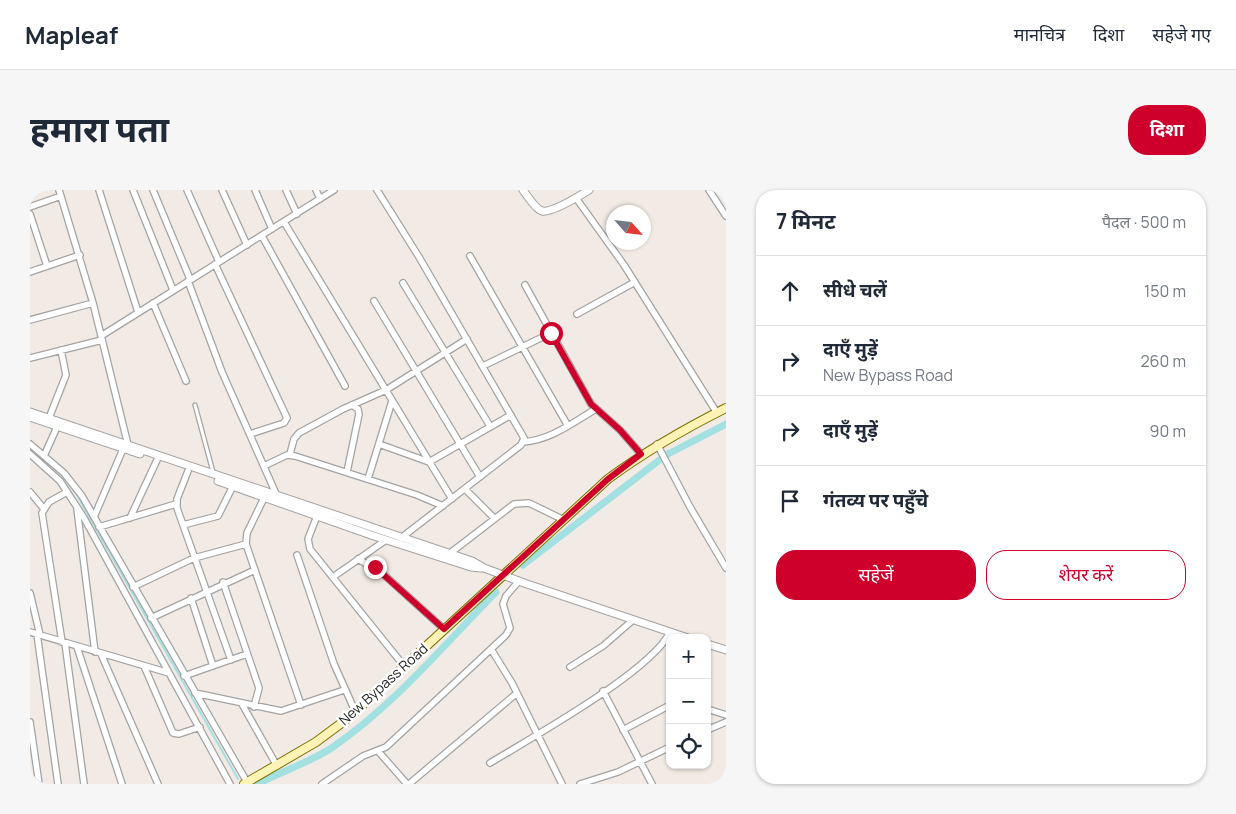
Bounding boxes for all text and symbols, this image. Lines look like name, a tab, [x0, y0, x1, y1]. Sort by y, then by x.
text: Mapleaf	[25, 18, 118, 51]
text: मानचित्र	[1014, 22, 1065, 46]
text: दिशा	[1093, 22, 1124, 46]
text: सहेजे गए	[1152, 22, 1211, 46]
text: हमारा पता	[30, 105, 169, 153]
button: दिशा	[1128, 105, 1206, 155]
north arrow	[606, 205, 651, 250]
text: 7 मिनट	[776, 207, 835, 235]
text: पैदल · 500 m	[1102, 211, 1186, 233]
icon: ahead	[776, 277, 804, 305]
text: सीधे चलें	[823, 277, 887, 303]
text: 150 m	[1144, 280, 1186, 302]
route start	[540, 322, 563, 345]
text: दाएँ मुड़ें	[823, 336, 878, 362]
icon: right	[776, 347, 804, 375]
text: 260 m	[1140, 350, 1186, 372]
text: New Bypass Road	[823, 364, 953, 386]
icon: right	[776, 417, 804, 445]
text: दाएँ मुड़ें	[823, 417, 878, 443]
text: 90 m	[1150, 420, 1186, 442]
icon: arrive	[776, 487, 804, 515]
text: गंतव्य पर पहुँचे	[823, 487, 928, 513]
button: सहेजें	[776, 550, 976, 600]
button: शेयर करें	[986, 550, 1186, 600]
route end	[364, 556, 387, 579]
map controls	[666, 634, 711, 769]
button: +	[666, 634, 711, 679]
street label: New Bypass Road	[334, 639, 432, 729]
button: −	[666, 679, 711, 724]
button: locate	[666, 724, 711, 769]

